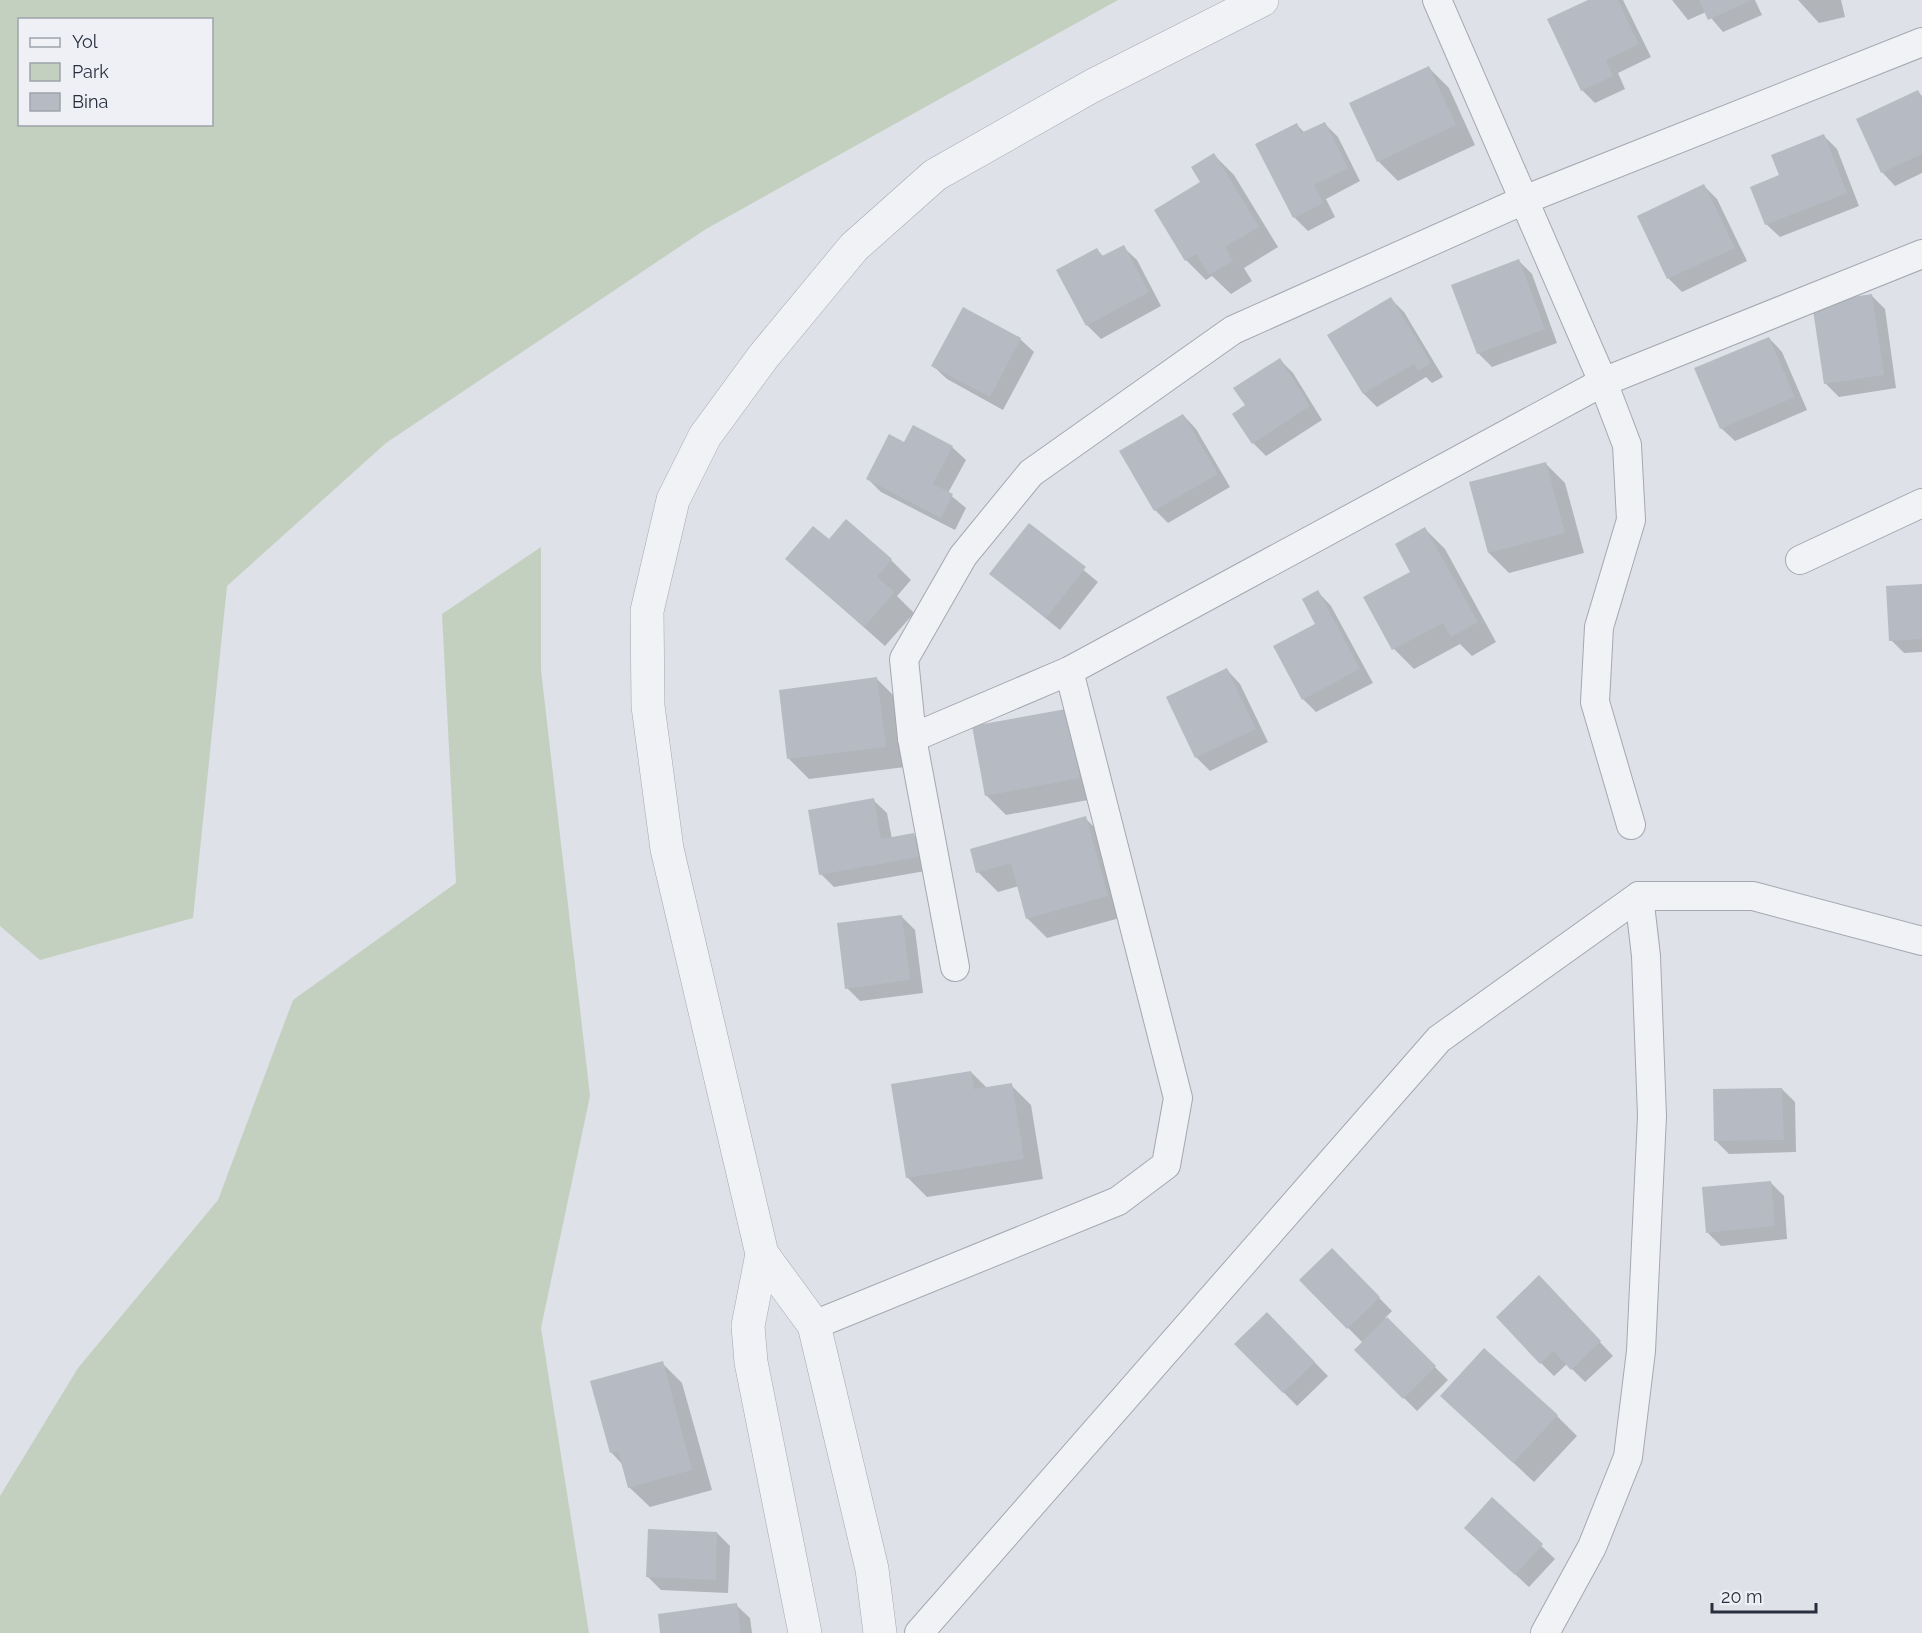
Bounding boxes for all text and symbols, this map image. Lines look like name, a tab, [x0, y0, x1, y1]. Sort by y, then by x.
legend	[18, 18, 213, 126]
text: Yol	[72, 31, 98, 52]
text: Park	[72, 61, 109, 82]
text: Bina	[72, 91, 108, 112]
scale bar	[1712, 1576, 1816, 1614]
text: 20 m	[1721, 1586, 1763, 1607]

